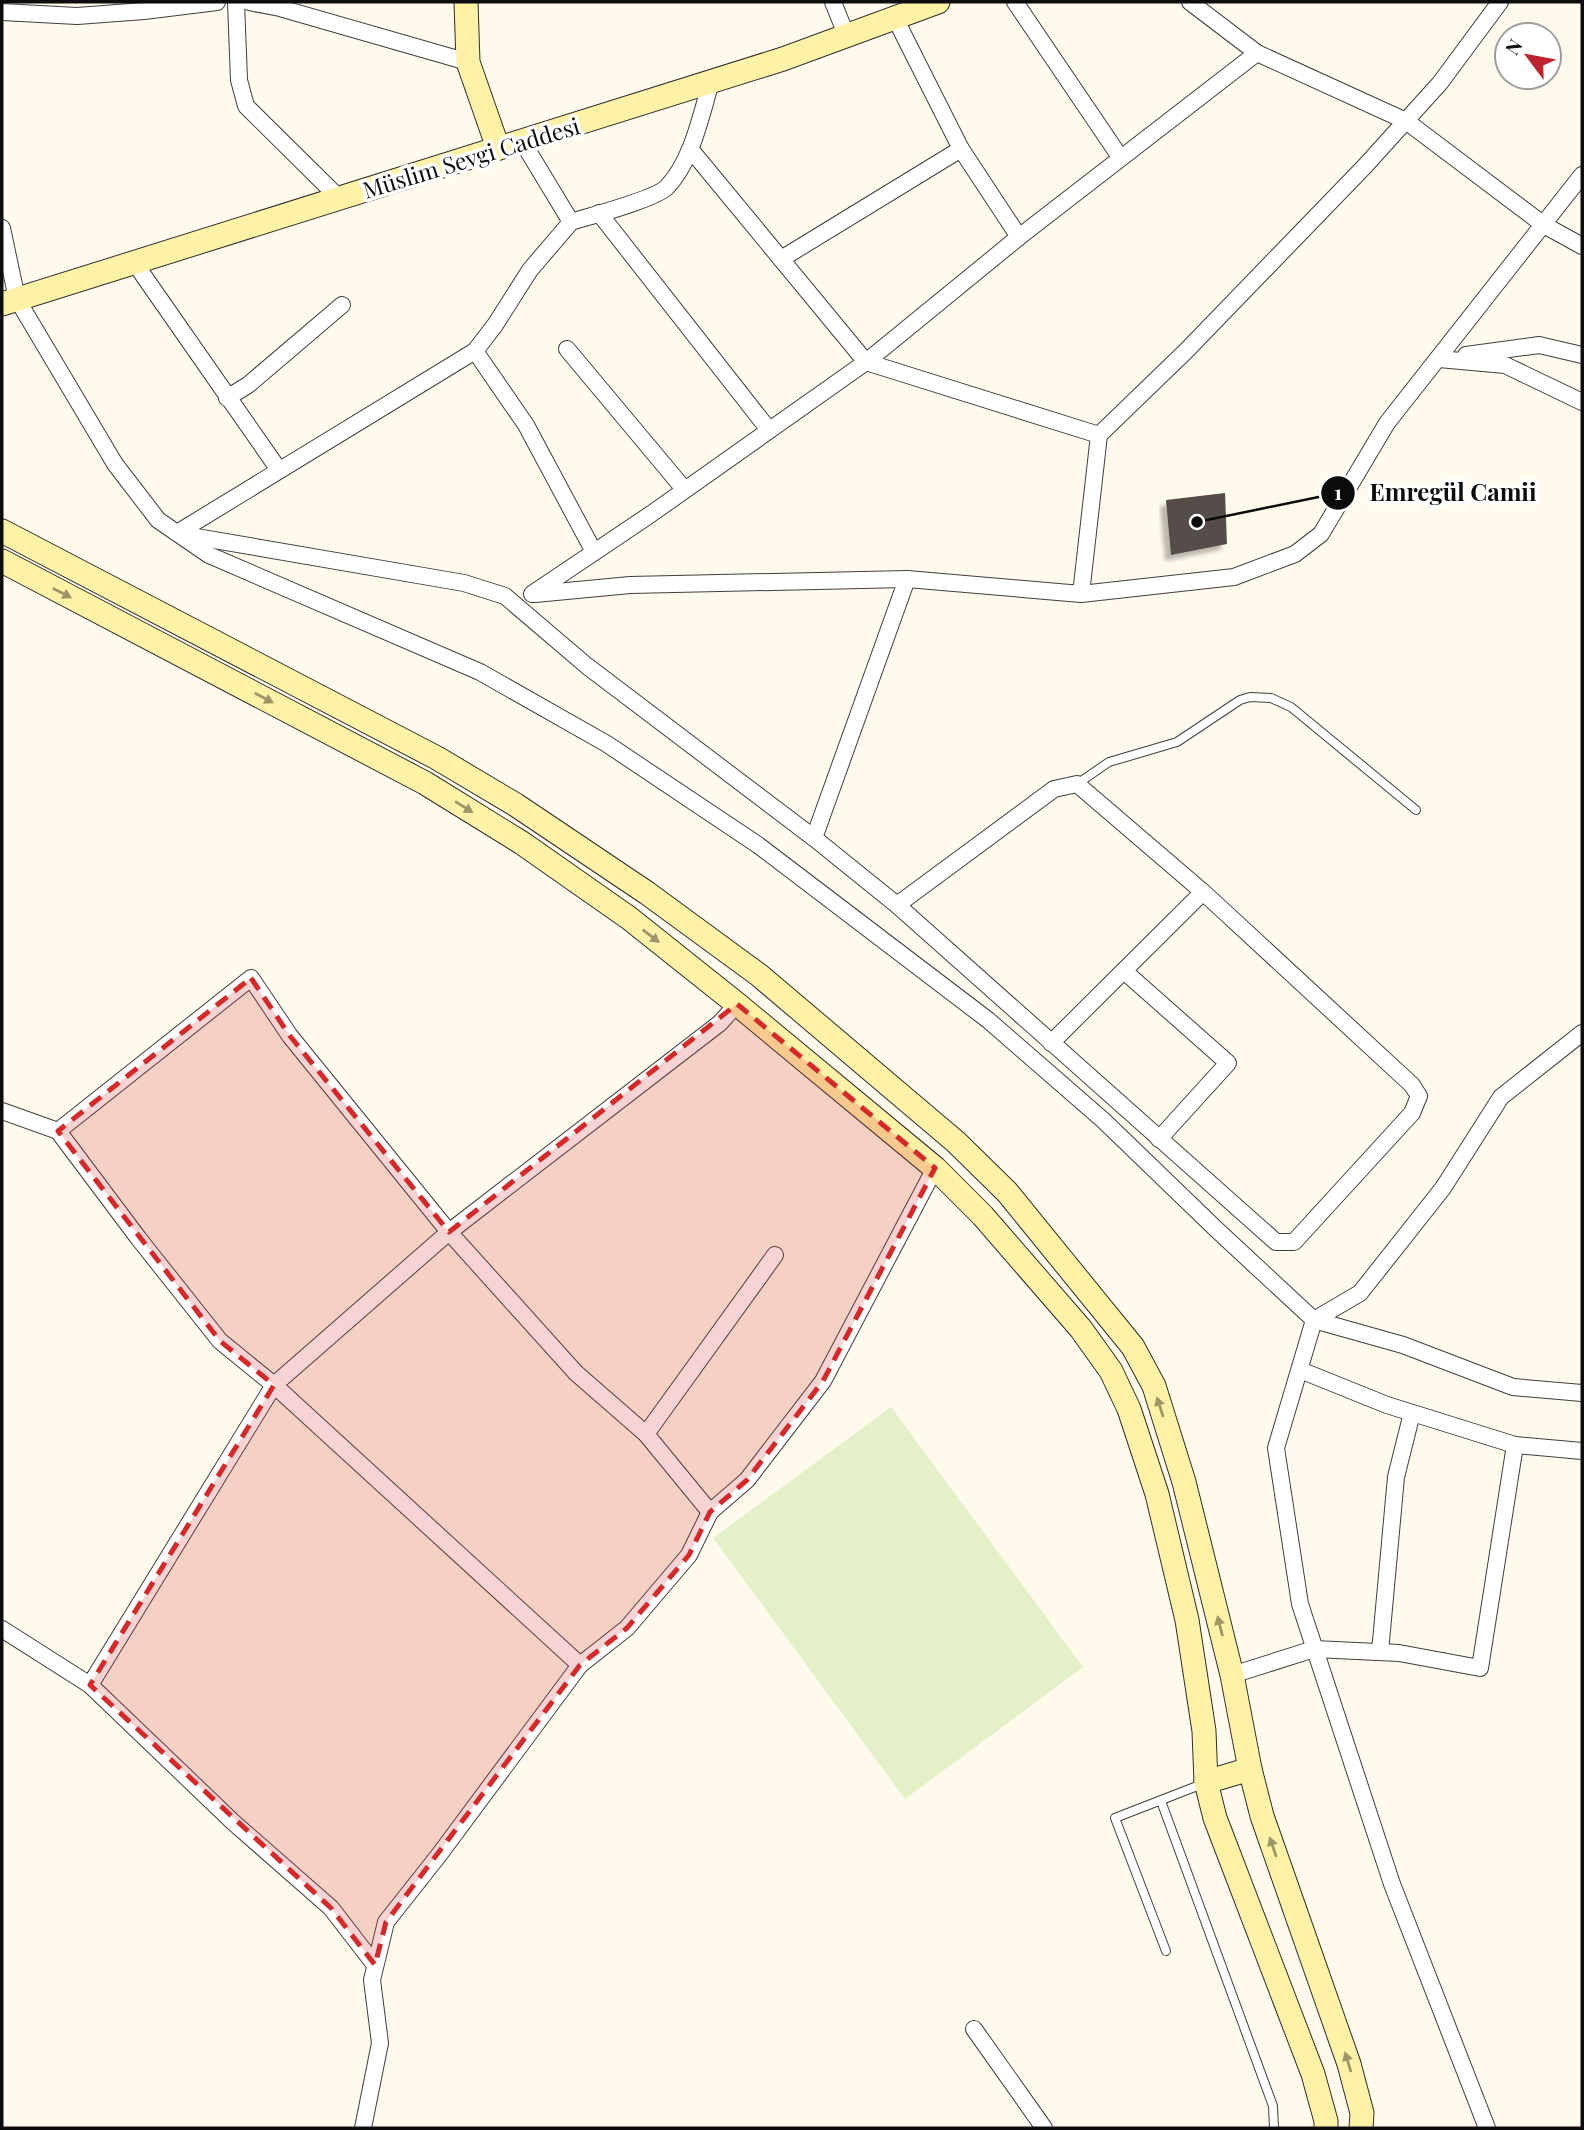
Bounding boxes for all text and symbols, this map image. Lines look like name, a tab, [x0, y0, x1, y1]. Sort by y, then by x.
north arrow	[1493, 21, 1563, 91]
text: N	[1498, 34, 1528, 59]
street label: Müslim Sevgi Caddesi	[359, 109, 583, 205]
callout: Emregül Camii	[1321, 471, 1551, 516]
text: Emregül Camii	[1370, 475, 1537, 507]
text: 1	[1334, 477, 1342, 505]
one-way arrow	[53, 586, 73, 598]
one-way arrow	[254, 692, 274, 703]
one-way arrow	[454, 800, 473, 813]
one-way arrow	[642, 928, 660, 942]
one-way arrow	[1154, 1396, 1165, 1417]
one-way arrow	[1214, 1615, 1225, 1637]
one-way arrow	[1267, 1836, 1278, 1857]
one-way arrow	[1342, 2051, 1352, 2072]

